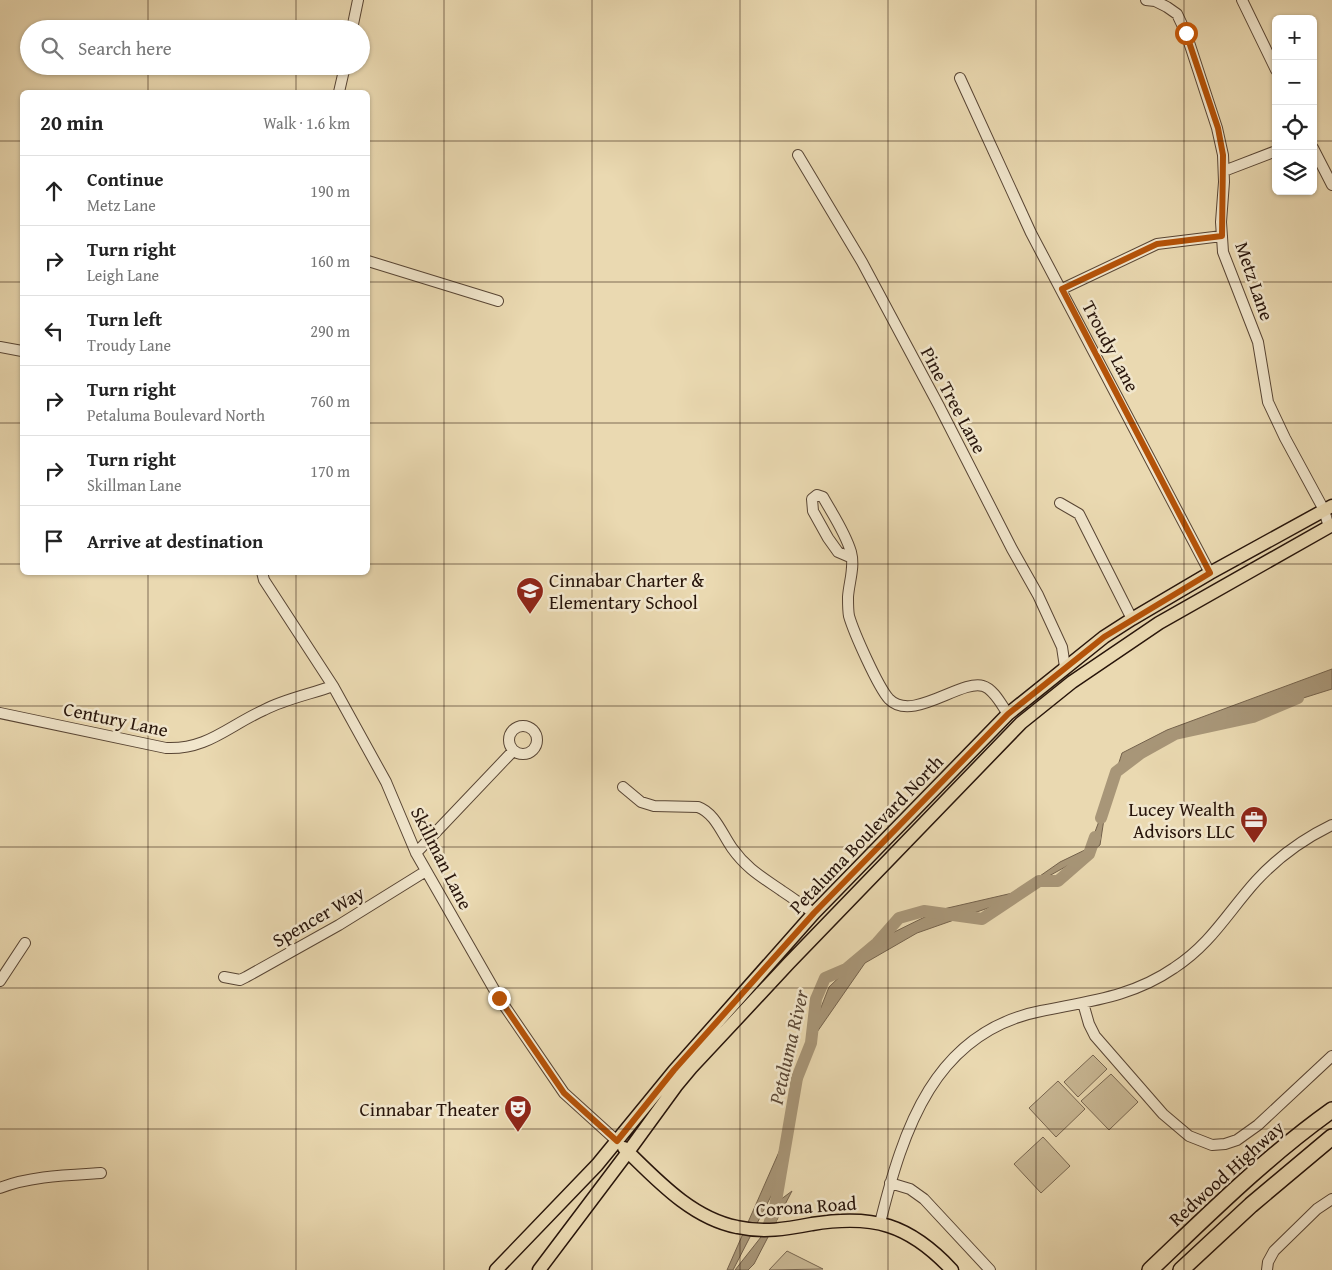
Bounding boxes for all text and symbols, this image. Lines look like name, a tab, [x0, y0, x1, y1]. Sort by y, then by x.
map controls	[1272, 15, 1317, 195]
button: +	[1272, 15, 1317, 60]
search box	[20, 20, 370, 75]
route start	[1175, 22, 1198, 45]
icon: search	[38, 34, 66, 62]
text: Search here	[78, 34, 172, 62]
button: −	[1272, 60, 1317, 105]
button: locate	[1272, 105, 1317, 150]
text: 20 min	[40, 107, 103, 138]
text: Walk · 1.6 km	[263, 111, 350, 135]
button: layers	[1272, 150, 1317, 195]
text: Continue	[87, 165, 164, 193]
icon: ahead	[40, 177, 68, 205]
text: 190 m	[310, 179, 350, 203]
text: Metz Lane	[87, 193, 156, 217]
text: Turn right	[87, 235, 176, 263]
street label: Metz Lane	[1228, 238, 1282, 324]
icon: right	[40, 247, 68, 275]
text: 160 m	[310, 249, 350, 273]
text: Leigh Lane	[87, 263, 159, 287]
street label: Troudy Lane	[1075, 295, 1147, 397]
text: Turn left	[87, 305, 162, 333]
icon: left	[40, 317, 68, 345]
text: 290 m	[310, 319, 350, 343]
text: Troudy Lane	[87, 333, 171, 357]
street label: Pine Tree Lane	[914, 342, 994, 458]
text: Turn right	[87, 375, 176, 403]
icon: right	[40, 387, 68, 415]
text: 760 m	[310, 389, 350, 413]
text: Petaluma Boulevard North	[87, 403, 265, 427]
text: Turn right	[87, 445, 176, 473]
icon: right	[40, 457, 68, 485]
text: 170 m	[310, 459, 350, 483]
text: Skillman Lane	[87, 473, 181, 497]
icon: arrive	[40, 527, 68, 555]
text: Arrive at destination	[87, 527, 263, 555]
place label: Cinnabar Charter & Elementary School	[549, 566, 704, 616]
school or university icon: Cinnabar Charter & Elementary School	[515, 576, 545, 615]
street label: Century Lane	[61, 694, 171, 744]
street label: Petaluma Boulevard North	[782, 748, 950, 920]
place label: Lucey Wealth Advisors LLC	[1128, 795, 1235, 845]
street label: Skillman Lane	[404, 802, 480, 914]
office icon: Lucey Wealth Advisors LLC	[1239, 805, 1269, 844]
street label: Spencer Way	[267, 878, 370, 954]
water label: Petaluma River	[761, 986, 815, 1108]
route end	[488, 987, 511, 1010]
theatre icon: Cinnabar Theater	[503, 1094, 533, 1133]
place label: Cinnabar Theater	[360, 1095, 499, 1123]
street label: Redwood Highway	[1162, 1113, 1290, 1232]
street label: Corona Road	[755, 1188, 858, 1223]

